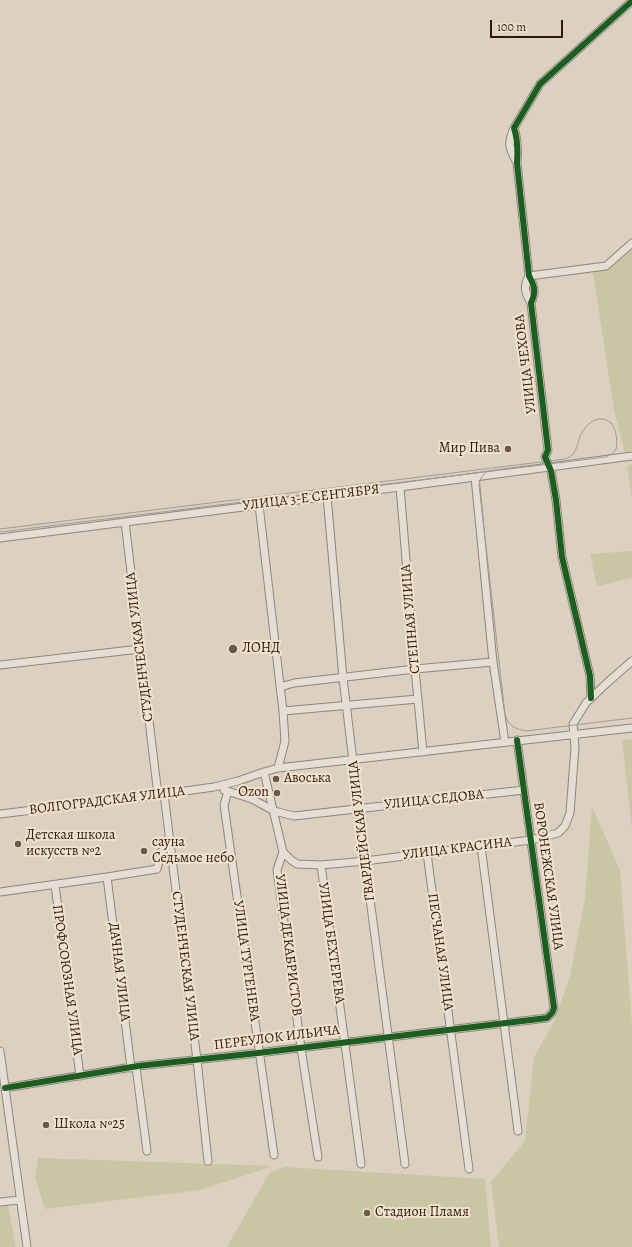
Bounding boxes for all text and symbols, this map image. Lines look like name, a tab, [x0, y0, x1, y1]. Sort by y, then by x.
scale bar	[492, 12, 565, 38]
text: 100 m	[497, 19, 526, 35]
street label: УЛИЦА ЧЕХОВА	[512, 313, 540, 415]
place label: Мир Пива	[439, 441, 500, 457]
marker: Мир Пива	[503, 444, 513, 454]
street label: УЛИЦА 3-Е СЕНТЯБРЯ	[241, 481, 381, 515]
street label: СТЕПНАЯ УЛИЦА	[398, 564, 424, 674]
street label: СТУДЕНЧЕСКАЯ УЛИЦА	[122, 571, 158, 723]
place label: ЛОНД	[242, 641, 280, 657]
marker: ЛОНД	[227, 643, 239, 655]
street label: ГВАРДЕЙСКАЯ УЛИЦА	[345, 760, 379, 902]
place label: Авоська	[284, 771, 331, 787]
marker: Авоська	[271, 774, 281, 784]
street label: ВОЛГОГРАДСКАЯ УЛИЦА	[28, 783, 186, 819]
place label: Ozon	[238, 785, 269, 801]
street label: УЛИЦА СЕДОВА	[383, 786, 485, 814]
marker: Ozon	[272, 788, 282, 798]
street label: ВОРОНЕЖСКАЯ УЛИЦА	[529, 801, 567, 951]
place label: Детская школа искусств №2	[26, 828, 116, 860]
street label: УЛИЦА КРАСИНА	[401, 834, 513, 864]
place label: сауна Седьмое небо	[152, 835, 234, 868]
marker: Детская школа искусств №2	[13, 839, 23, 849]
marker: сауна Седьмое небо	[139, 846, 149, 856]
street label: УЛИЦА ДЕКАБРИСТОВ	[271, 873, 305, 1017]
street label: УЛИЦА БЕХТЕРЕВА	[314, 881, 348, 1005]
street label: СТУДЕНЧЕСКАЯ УЛИЦА	[167, 890, 203, 1042]
street label: ПЕСЧАНАЯ УЛИЦА	[423, 892, 457, 1012]
street label: УЛИЦА ТУРГЕНЕВА	[229, 899, 263, 1023]
street label: ПРОФСОЮЗНАЯ УЛИЦА	[48, 904, 86, 1056]
street label: ДАЧНАЯ УЛИЦА	[105, 921, 133, 1023]
street label: ПЕРЕУЛОК ИЛЬИЧА	[213, 1022, 341, 1054]
place label: Школа №25	[54, 1117, 125, 1133]
marker: Школа №25	[41, 1120, 51, 1130]
place label: Стадион Пламя	[375, 1205, 469, 1221]
marker: Стадион Пламя	[362, 1208, 372, 1218]

